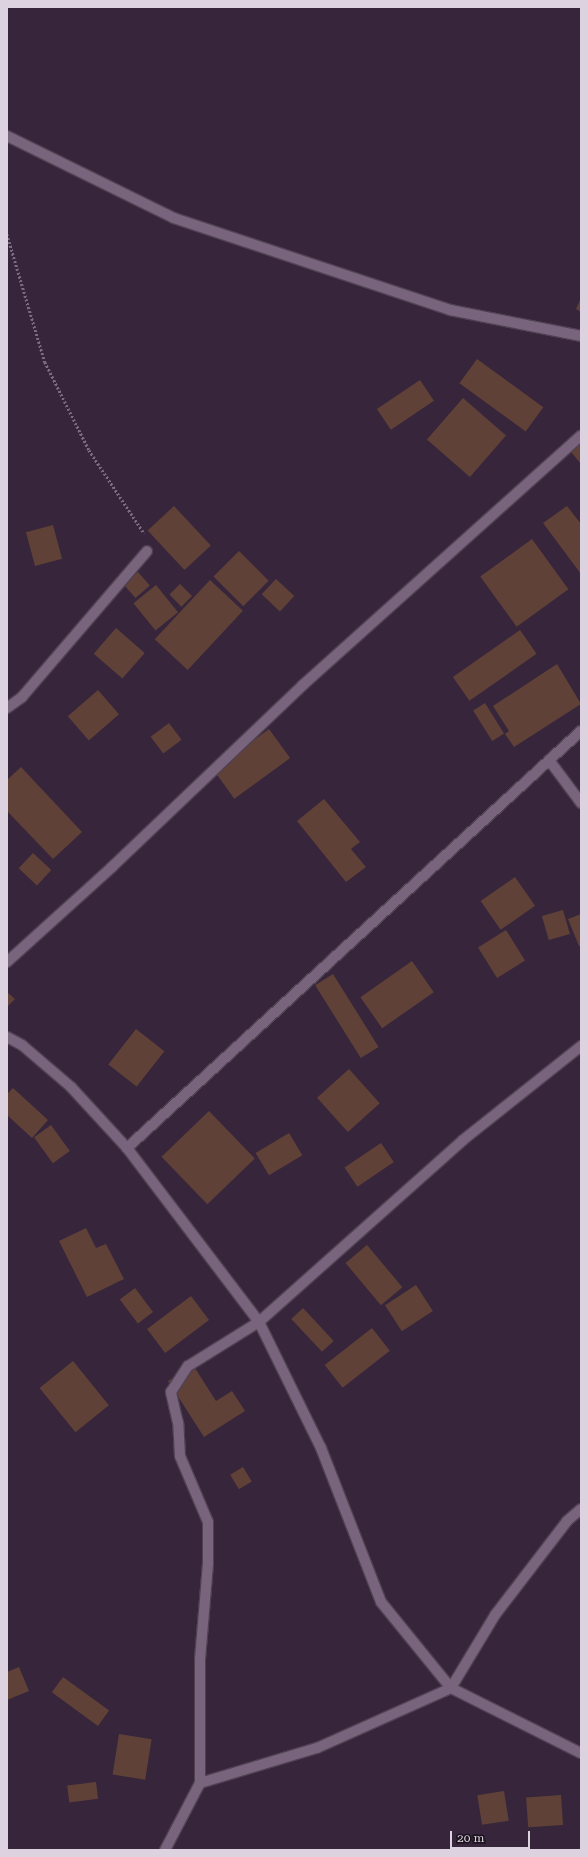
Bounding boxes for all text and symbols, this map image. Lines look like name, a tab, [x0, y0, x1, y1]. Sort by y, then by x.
scale bar	[452, 1823, 532, 1849]
text: 20 m	[457, 1831, 484, 1845]

